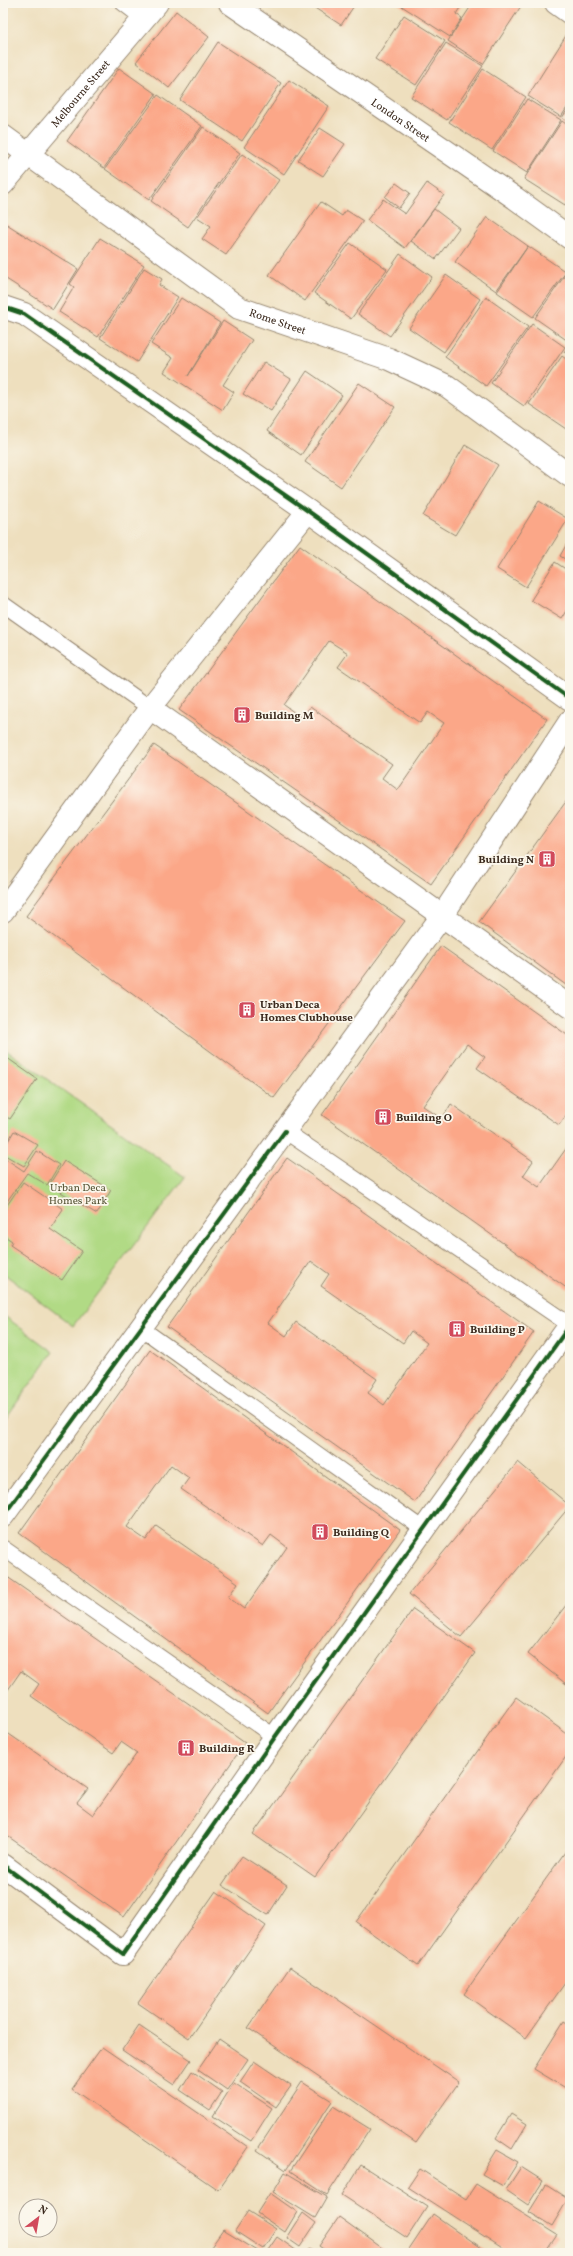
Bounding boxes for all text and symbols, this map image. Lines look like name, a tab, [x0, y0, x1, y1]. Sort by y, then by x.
street label: Melbourne Street	[48, 57, 114, 131]
street label: London Street	[368, 96, 433, 147]
street label: Rome Street	[247, 306, 308, 339]
building icon: Building M	[232, 705, 252, 725]
place label: Building M	[255, 709, 314, 724]
building icon: Building N	[537, 849, 557, 869]
place label: Building N	[478, 853, 534, 868]
place label: Urban Deca Homes Clubhouse	[260, 998, 353, 1026]
building icon: Urban Deca Homes Clubhouse	[237, 1000, 257, 1020]
building icon: Building O	[373, 1107, 393, 1127]
place label: Building O	[396, 1111, 452, 1126]
park label: Urban Deca Homes Park	[49, 1181, 107, 1209]
building icon: Building P	[447, 1319, 467, 1339]
place label: Building P	[470, 1323, 525, 1338]
building icon: Building Q	[310, 1522, 330, 1542]
place label: Building Q	[333, 1526, 390, 1541]
building icon: Building R	[176, 1738, 196, 1758]
place label: Building R	[199, 1742, 255, 1757]
north arrow	[18, 2198, 58, 2238]
text: N	[35, 2202, 50, 2219]

